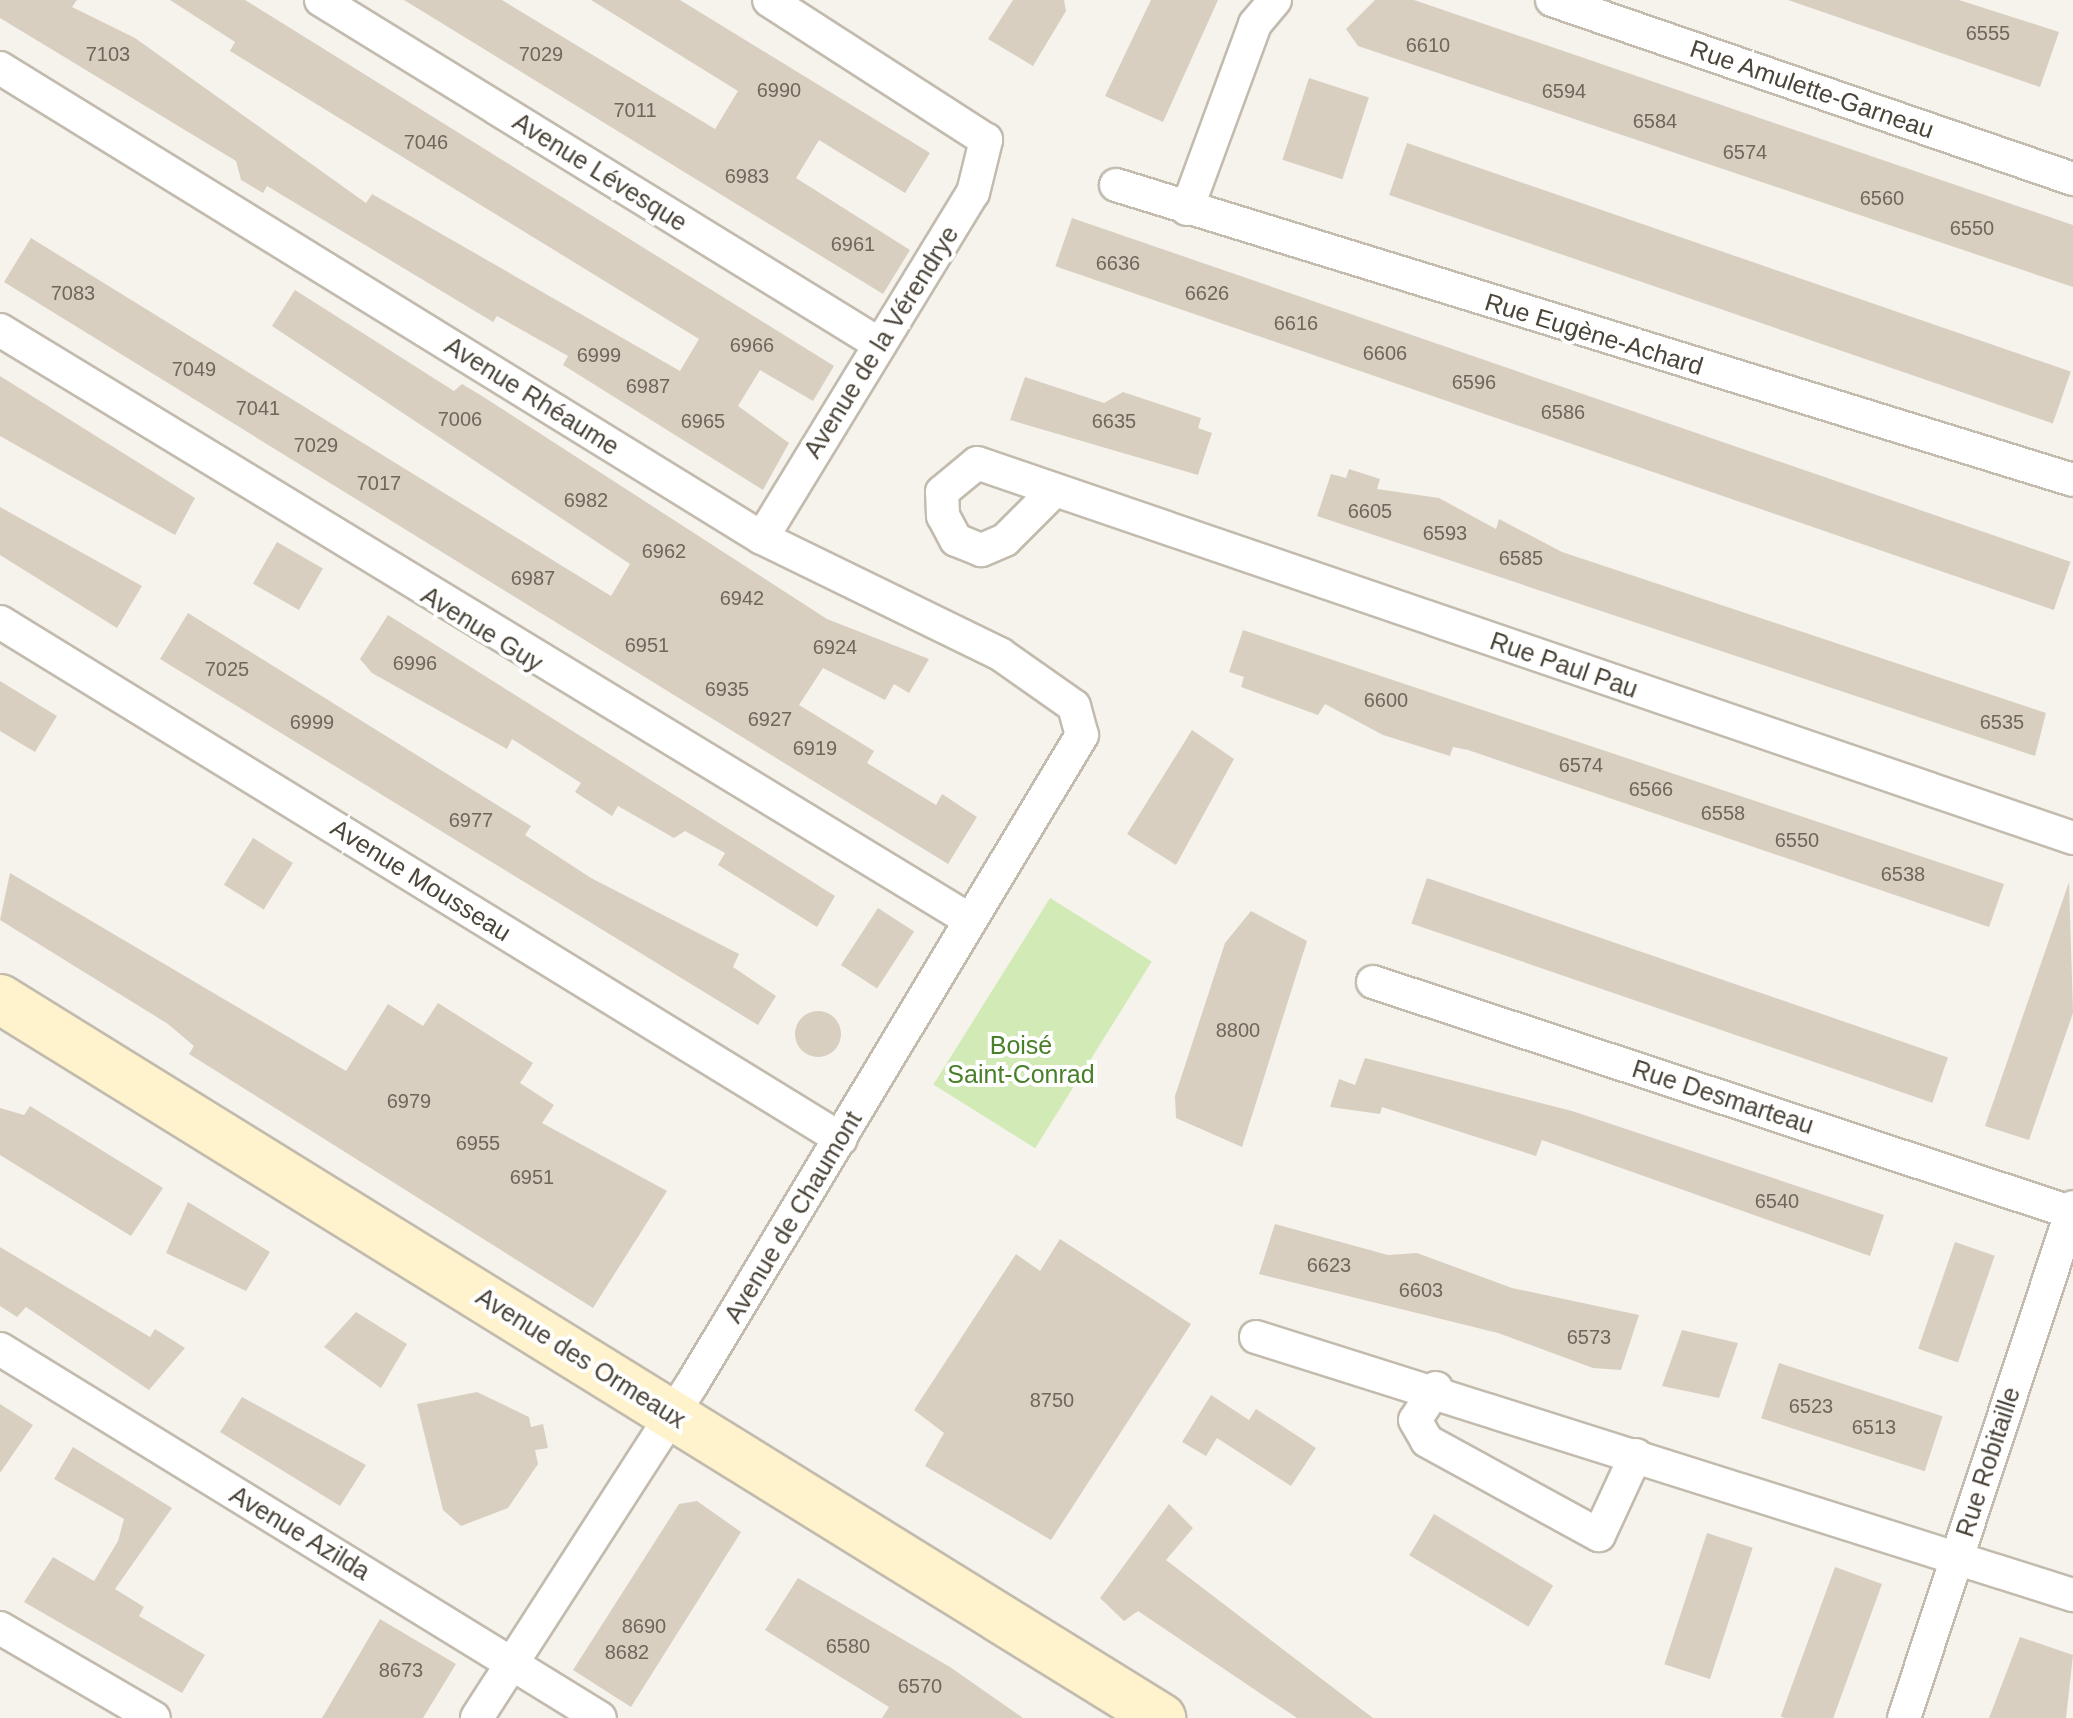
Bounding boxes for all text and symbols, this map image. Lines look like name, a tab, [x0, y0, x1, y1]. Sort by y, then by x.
house number: 6555	[1966, 21, 2010, 45]
house number: 6610	[1406, 33, 1450, 57]
street label: Rue Amulette-Garneau	[1686, 33, 1938, 145]
house number: 7103	[86, 42, 130, 66]
house number: 7029	[519, 42, 563, 66]
house number: 6990	[757, 78, 801, 102]
house number: 6594	[1542, 79, 1586, 103]
house number: 7011	[613, 98, 657, 122]
street label: Avenue Lévesque	[507, 106, 693, 238]
house number: 6584	[1633, 109, 1677, 133]
house number: 7046	[404, 130, 448, 154]
house number: 6574	[1723, 140, 1767, 164]
house number: 6983	[725, 164, 769, 188]
house number: 6560	[1860, 186, 1904, 210]
house number: 6550	[1950, 216, 1994, 240]
street label: Avenue de la Vérendrye	[797, 221, 965, 463]
house number: 6961	[831, 232, 875, 256]
house number: 6636	[1096, 251, 1140, 275]
house number: 7083	[51, 281, 95, 305]
house number: 6626	[1185, 281, 1229, 305]
street label: Rue Eugène-Achard	[1481, 287, 1707, 381]
house number: 6616	[1274, 311, 1318, 335]
street label: Avenue Rhéaume	[439, 330, 625, 462]
house number: 6966	[730, 333, 774, 357]
house number: 6606	[1363, 341, 1407, 365]
house number: 6999	[577, 343, 621, 367]
house number: 7049	[172, 357, 216, 381]
house number: 6596	[1452, 370, 1496, 394]
house number: 6987	[626, 374, 670, 398]
house number: 7041	[236, 396, 280, 420]
house number: 6586	[1541, 400, 1585, 424]
house number: 7006	[438, 407, 482, 431]
house number: 6965	[681, 409, 725, 433]
house number: 6635	[1092, 409, 1136, 433]
house number: 7029	[294, 433, 338, 457]
house number: 7017	[357, 471, 401, 495]
house number: 6982	[564, 488, 608, 512]
house number: 6605	[1348, 499, 1392, 523]
house number: 6593	[1423, 521, 1467, 545]
house number: 6962	[642, 539, 686, 563]
house number: 6585	[1499, 546, 1543, 570]
house number: 6987	[511, 566, 555, 590]
street label: Avenue Guy	[416, 580, 548, 678]
house number: 6942	[720, 586, 764, 610]
street label: Rue Paul Pau	[1486, 626, 1642, 704]
house number: 6951	[625, 633, 669, 657]
house number: 6924	[813, 635, 857, 659]
house number: 6996	[393, 651, 437, 675]
house number: 7025	[205, 657, 249, 681]
house number: 6935	[705, 677, 749, 701]
house number: 6600	[1364, 688, 1408, 712]
house number: 6927	[748, 707, 792, 731]
house number: 6999	[290, 710, 334, 734]
house number: 6535	[1980, 710, 2024, 734]
house number: 6919	[793, 736, 837, 760]
house number: 6574	[1559, 753, 1603, 777]
house number: 6566	[1629, 777, 1673, 801]
house number: 6558	[1701, 801, 1745, 825]
house number: 6977	[449, 808, 493, 832]
street label: Avenue Mousseau	[325, 813, 517, 947]
house number: 6550	[1775, 828, 1819, 852]
house number: 6538	[1881, 862, 1925, 886]
house number: 8800	[1216, 1018, 1260, 1042]
park label: Boisé Saint-Conrad	[947, 1031, 1095, 1090]
street label: Rue Desmarteau	[1629, 1054, 1817, 1140]
house number: 6979	[387, 1089, 431, 1113]
street label: Avenue de Chaumont	[718, 1106, 868, 1328]
house number: 6955	[456, 1131, 500, 1155]
house number: 6951	[510, 1165, 554, 1189]
house number: 6540	[1755, 1189, 1799, 1213]
house number: 6623	[1307, 1253, 1351, 1277]
house number: 6603	[1399, 1278, 1443, 1302]
street label: Avenue des Ormeaux	[471, 1281, 691, 1435]
house number: 6573	[1567, 1325, 1611, 1349]
street label: Rue Robitaille	[1950, 1383, 2026, 1541]
house number: 8750	[1030, 1388, 1074, 1412]
house number: 6523	[1789, 1394, 1833, 1418]
house number: 6513	[1852, 1415, 1896, 1439]
street label: Avenue Azilda	[224, 1479, 376, 1587]
house number: 8690	[622, 1614, 666, 1638]
house number: 6580	[826, 1634, 870, 1658]
house number: 8682	[605, 1640, 649, 1664]
house number: 8673	[379, 1658, 423, 1682]
house number: 6570	[898, 1674, 942, 1698]

